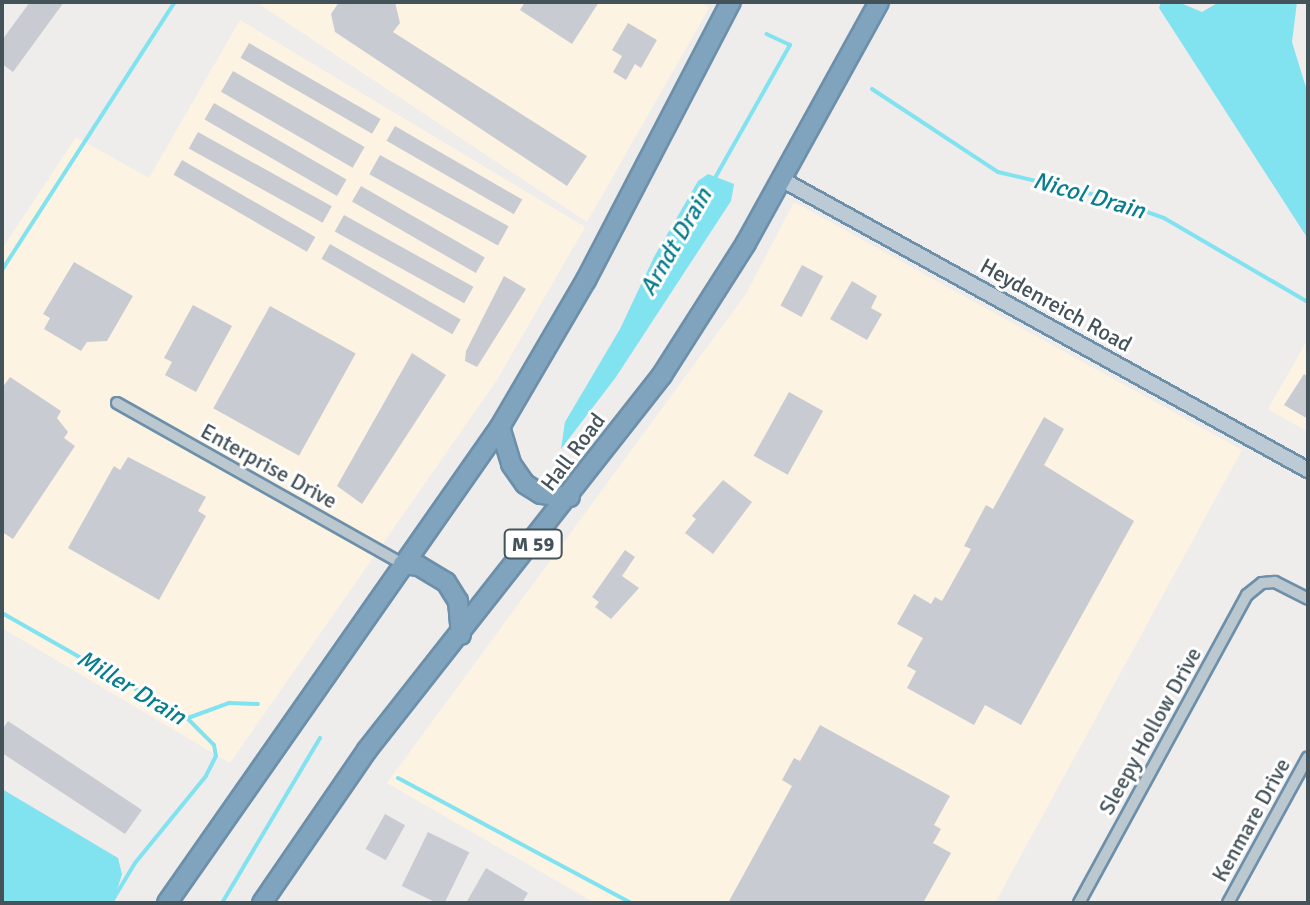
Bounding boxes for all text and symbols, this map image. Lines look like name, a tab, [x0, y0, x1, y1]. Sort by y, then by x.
water label: Nicol Drain	[1030, 166, 1148, 226]
water label: Arndt Drain	[634, 183, 718, 301]
street label: Heydenreich Road	[976, 252, 1136, 358]
street label: Hall Road	[535, 408, 611, 496]
street label: Enterprise Drive	[196, 418, 342, 514]
road number: M 59	[503, 528, 563, 560]
street label: Sleepy Hollow Drive	[1093, 643, 1207, 819]
water label: Miller Drain	[71, 644, 191, 732]
street label: Kenmare Drive	[1206, 754, 1296, 886]

